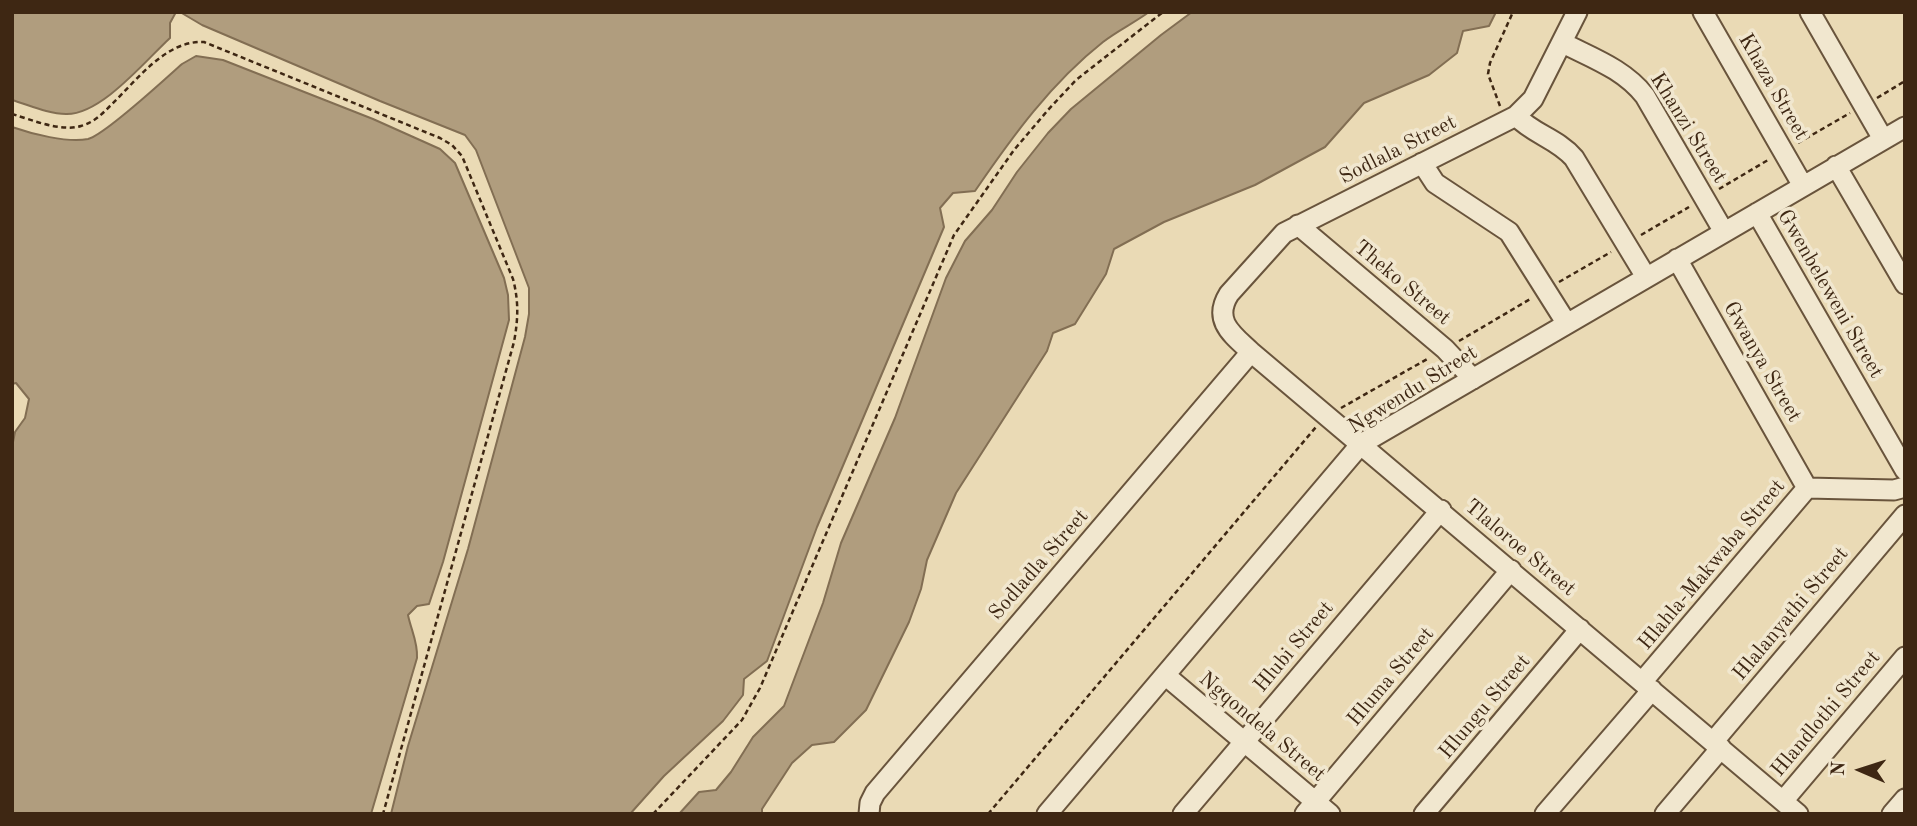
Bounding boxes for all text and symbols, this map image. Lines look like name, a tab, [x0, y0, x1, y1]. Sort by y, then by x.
street label: Khaza Street	[1732, 29, 1814, 145]
street label: Khanzi Street	[1644, 68, 1732, 188]
street label: Sodlala Street	[1335, 110, 1461, 190]
street label: Gwenbeleweni Street	[1771, 205, 1889, 383]
street label: Theko Street	[1348, 235, 1456, 331]
street label: Gwanya Street	[1717, 297, 1807, 427]
street label: Ngwendu Street	[1344, 340, 1482, 440]
street label: Hlahla-Makwaba Street	[1633, 474, 1791, 656]
street label: Tlaloroe Street	[1459, 494, 1581, 602]
street label: Sodladla Street	[984, 504, 1094, 626]
street label: Hlalanyathi Street	[1728, 542, 1854, 686]
street label: Hlubi Street	[1249, 596, 1339, 698]
street label: Hluma Street	[1342, 622, 1440, 732]
street label: Hlandlothi Street	[1766, 646, 1886, 782]
street label: Hlungu Street	[1434, 650, 1536, 764]
street label: Ngqondela Street	[1193, 667, 1331, 787]
north arrow	[1826, 735, 1896, 805]
text: N	[1830, 761, 1849, 777]

